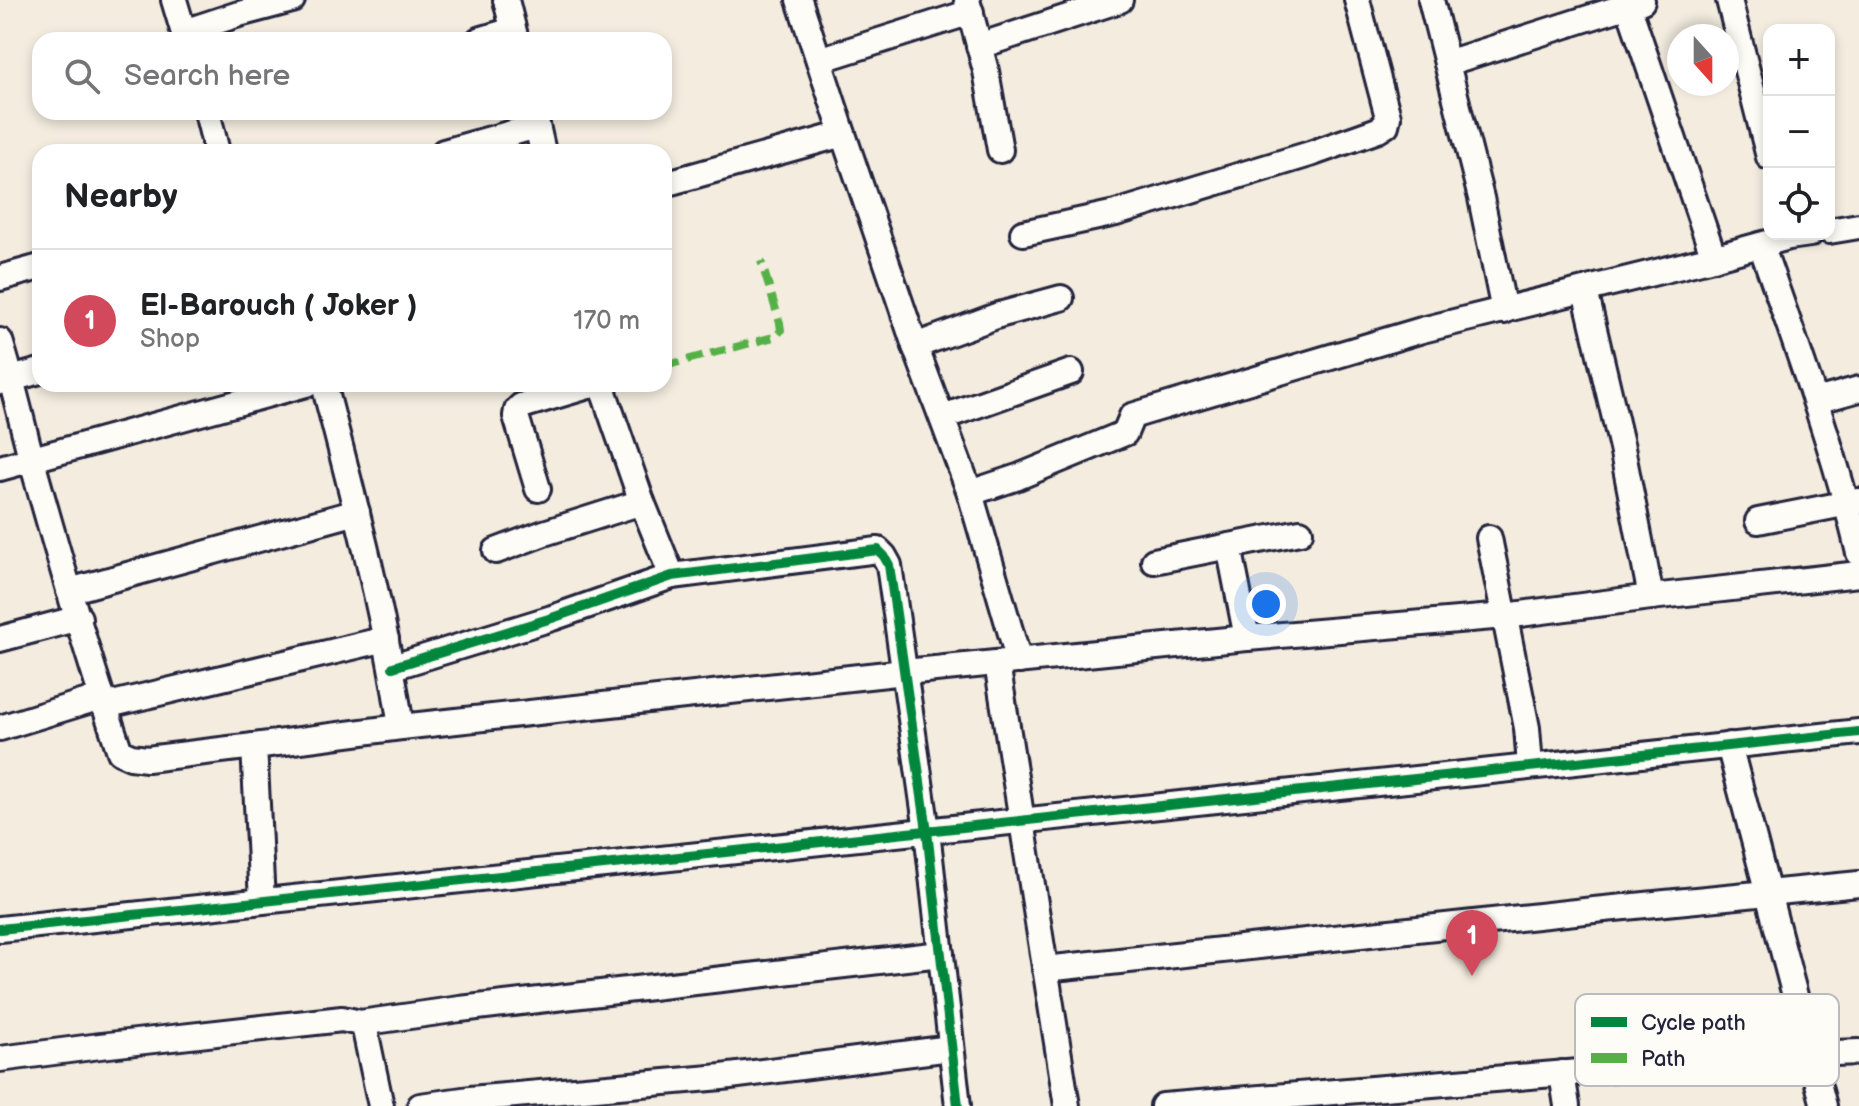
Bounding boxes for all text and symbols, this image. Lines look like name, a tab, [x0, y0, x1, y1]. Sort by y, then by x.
north arrow	[1667, 24, 1739, 96]
map controls	[1763, 24, 1835, 240]
button: +	[1763, 24, 1835, 96]
search box	[32, 32, 672, 120]
icon: search	[60, 54, 104, 98]
text: Search here	[124, 58, 290, 94]
button: −	[1763, 96, 1835, 168]
button: locate	[1763, 168, 1835, 240]
text: Nearby	[64, 176, 178, 217]
text: El-Barouch ( Joker )	[140, 288, 418, 324]
text: 1	[85, 306, 95, 337]
text: 170 m	[573, 306, 640, 337]
text: Shop	[140, 324, 200, 355]
your location	[1246, 584, 1286, 624]
pin: 1	[1446, 910, 1498, 976]
legend	[1575, 994, 1839, 1086]
text: Cycle path	[1641, 1010, 1746, 1037]
text: Path	[1641, 1046, 1685, 1073]

